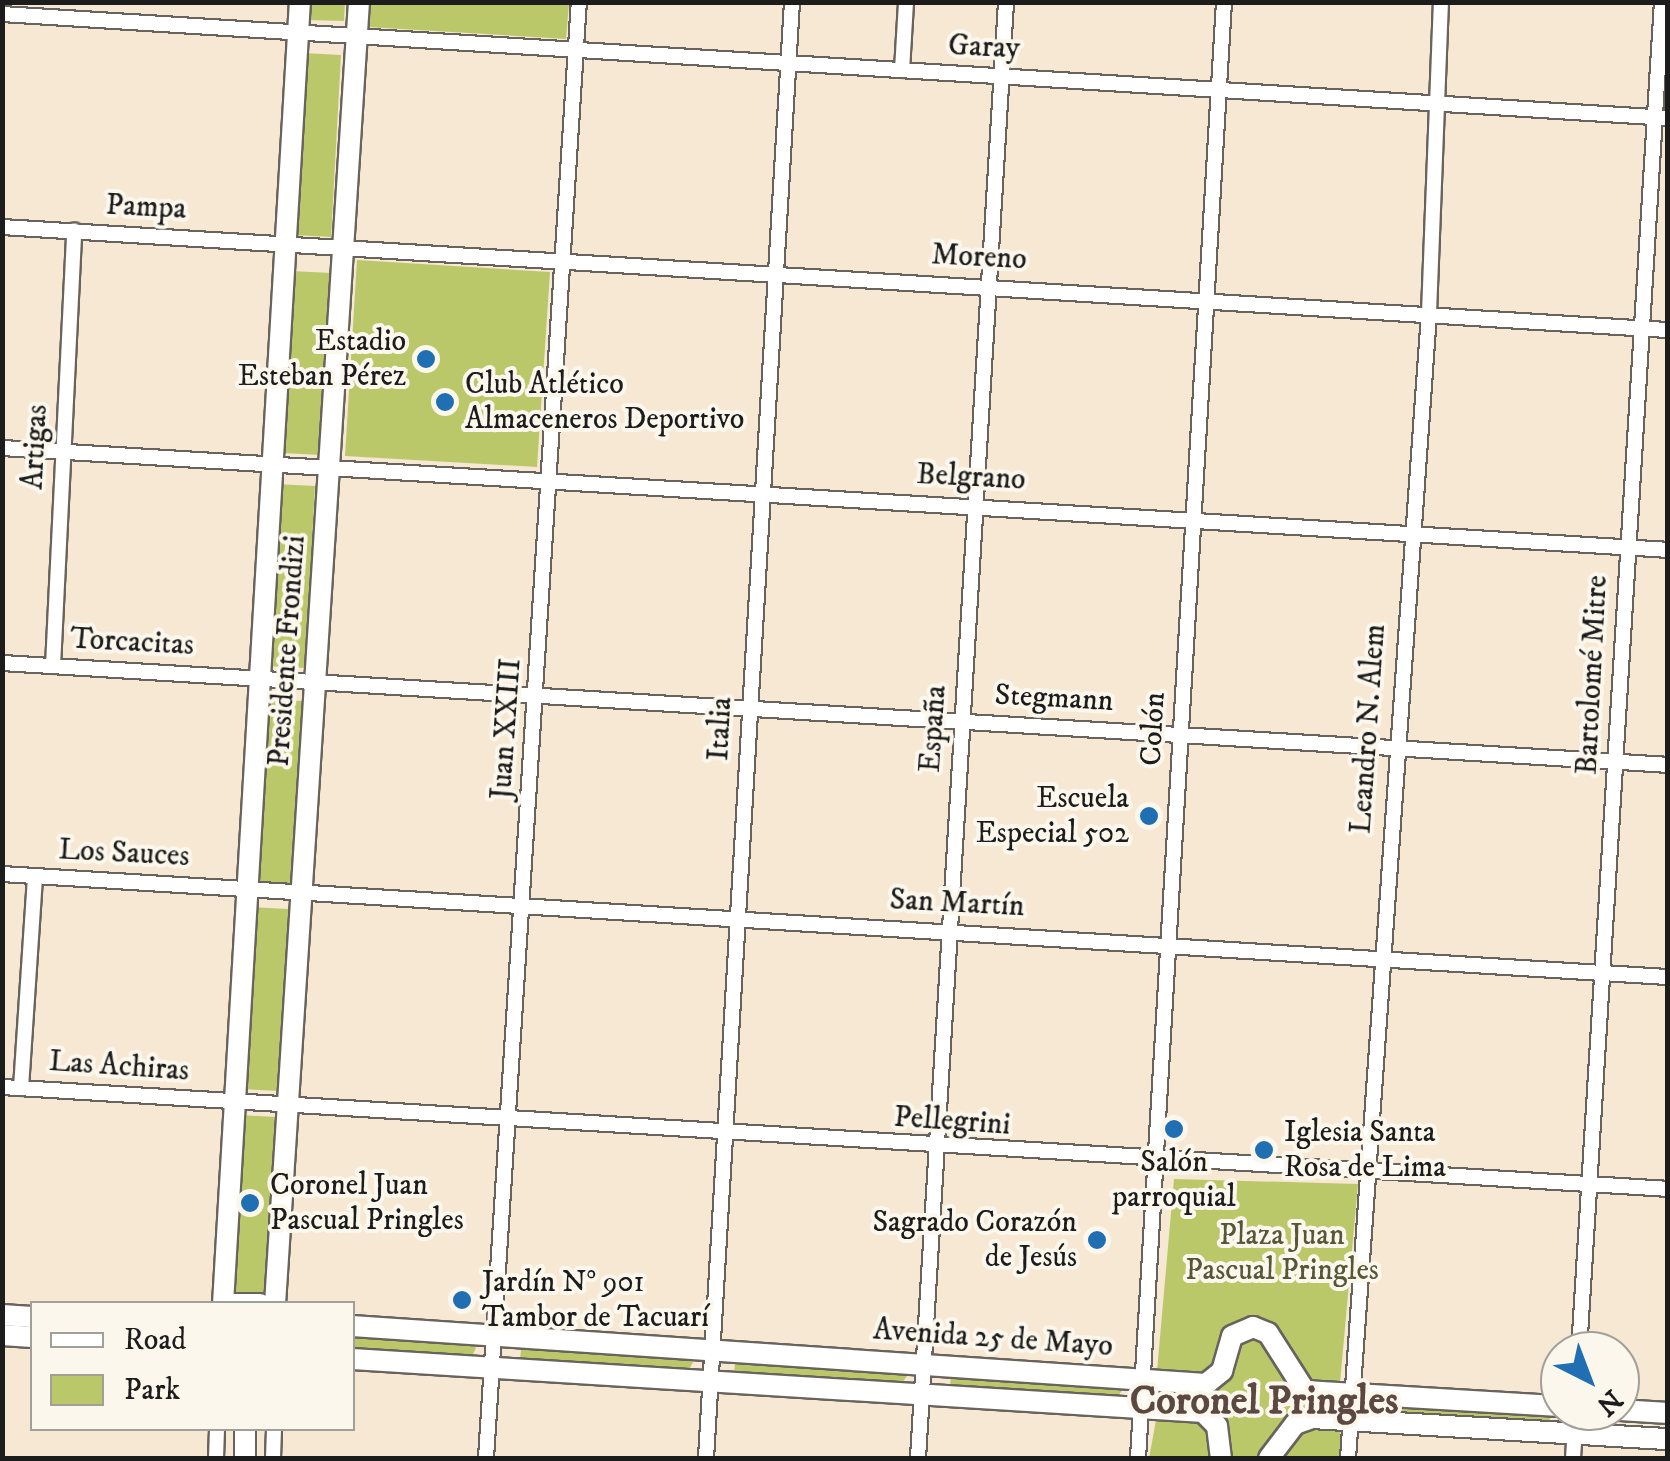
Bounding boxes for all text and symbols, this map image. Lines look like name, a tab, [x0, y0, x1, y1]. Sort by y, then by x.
street label: Garay	[947, 28, 1021, 68]
street label: Pampa	[105, 188, 187, 228]
street label: Moreno	[931, 238, 1027, 278]
place label: Estadio Esteban Pérez	[238, 324, 406, 394]
marker: Estadio Esteban Pérez	[415, 348, 437, 370]
place label: Club Atlético Almaceneros Deportivo	[465, 367, 744, 438]
marker: Club Atlético Almaceneros Deportivo	[434, 391, 456, 413]
street label: Artigas	[16, 404, 56, 490]
street label: Belgrano	[916, 457, 1026, 499]
street label: Presidente Frondizi	[262, 534, 314, 768]
street label: Bartolomé Mitre	[1570, 574, 1616, 776]
street label: Torcacitas	[69, 622, 195, 664]
street label: Leandro N. Alem	[1344, 623, 1394, 835]
street label: Juan XXIII	[484, 657, 530, 801]
street label: Stegmann	[994, 678, 1114, 720]
street label: España	[913, 684, 955, 774]
street label: Colón	[1134, 691, 1174, 767]
street label: Italia	[701, 696, 741, 762]
place label: Escuela Especial 502	[976, 781, 1129, 852]
marker: Escuela Especial 502	[1138, 805, 1160, 827]
street label: Los Sauces	[58, 833, 190, 875]
street label: San Martín	[889, 882, 1025, 926]
street label: Las Achiras	[48, 1044, 190, 1090]
street label: Pellegrini	[893, 1100, 1011, 1144]
place label: Iglesia Santa Rosa de Lima	[1284, 1115, 1446, 1186]
marker: Salón parroquial	[1163, 1118, 1185, 1140]
marker: Iglesia Santa Rosa de Lima	[1253, 1139, 1275, 1161]
place label: Salón parroquial	[1112, 1145, 1236, 1216]
place label: Coronel Juan Pascual Pringles	[270, 1168, 464, 1238]
marker: Coronel Juan Pascual Pringles	[239, 1192, 261, 1214]
place label: Sagrado Corazón de Jesús	[872, 1205, 1077, 1276]
park label: Plaza Juan Pascual Pringles	[1185, 1218, 1379, 1288]
marker: Sagrado Corazón de Jesús	[1086, 1229, 1108, 1251]
place label: Jardín N° 901 Tambor de Tacuarí	[482, 1265, 709, 1336]
marker: Jardín N° 901 Tambor de Tacuarí	[451, 1289, 473, 1311]
legend	[30, 1301, 355, 1431]
street label: Avenida 25 de Mayo	[872, 1313, 1114, 1365]
text: Road	[124, 1322, 186, 1359]
north arrow	[1540, 1331, 1640, 1431]
text: Park	[124, 1372, 180, 1409]
district label: Coronel Pringles	[1130, 1378, 1398, 1426]
text: N	[1589, 1381, 1629, 1423]

